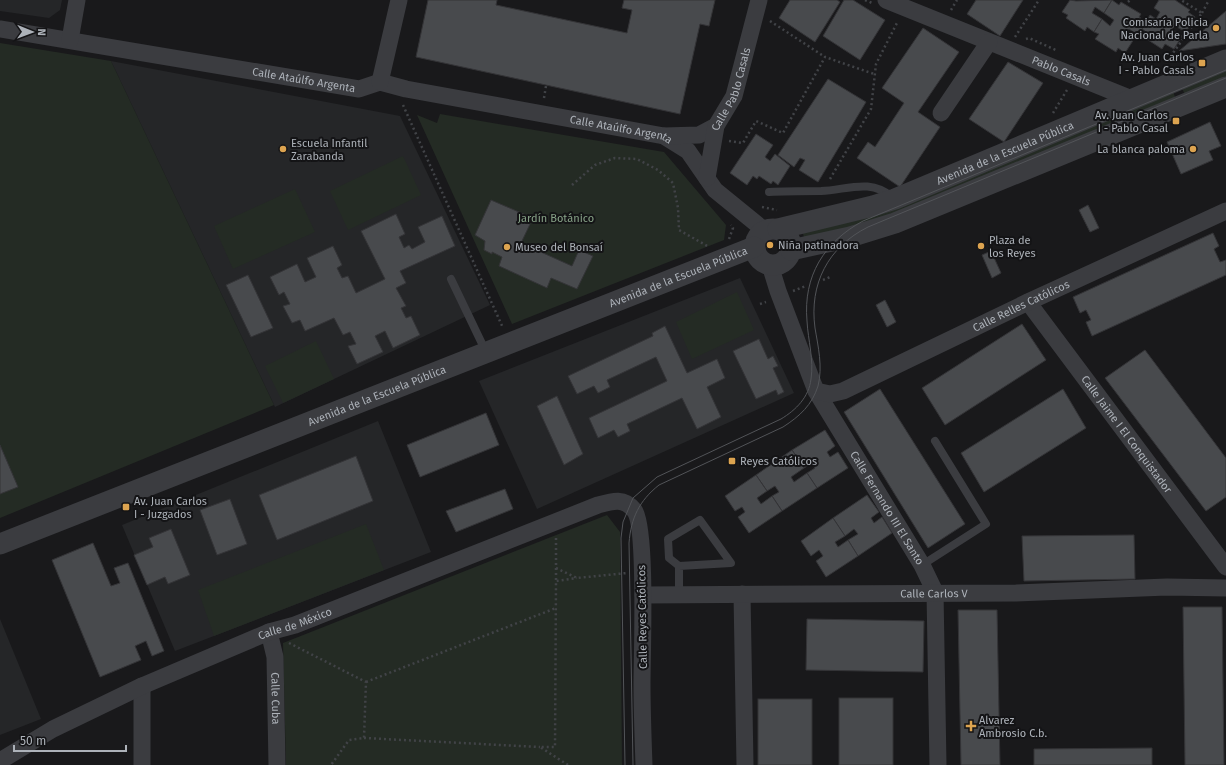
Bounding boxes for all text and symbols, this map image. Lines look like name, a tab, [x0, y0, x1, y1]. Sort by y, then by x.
north arrow	[12, 12, 52, 52]
place label: Comisaría Policia Nacional de Parla	[1121, 16, 1208, 42]
marker: Comisaría Policia Nacional de Parla	[1211, 23, 1221, 33]
text: N	[35, 28, 48, 36]
street label: Calle Pablo Casals	[709, 46, 753, 132]
place label: Av. Juan Carlos I - Pablo Casals	[1118, 51, 1194, 77]
street label: Pablo Casals	[1030, 54, 1092, 89]
marker: Av. Juan Carlos I - Pablo Casals	[1197, 58, 1207, 68]
street label: Calle Ataúlfo Argenta	[251, 65, 356, 95]
place label: Av. Juan Carlos I - Pablo Casal	[1095, 109, 1168, 135]
street label: Calle Ataúlfo Argenta	[569, 113, 675, 147]
marker: Av. Juan Carlos I - Pablo Casal	[1171, 116, 1181, 126]
street label: Avenida de la Escuela Pública	[935, 119, 1076, 188]
place label: Escuela Infantil Zarabanda	[291, 137, 367, 163]
place label: La blanca paloma	[1097, 143, 1185, 156]
marker: Escuela Infantil Zarabanda	[278, 144, 288, 154]
marker: La blanca paloma	[1188, 144, 1198, 154]
park label: Jardín Botánico	[518, 212, 594, 225]
place label: Plaza de los Reyes	[989, 234, 1036, 260]
place label: Niña patinadora	[778, 239, 859, 252]
marker: Niña patinadora	[765, 240, 775, 250]
place label: Museo del Bonsaí	[515, 241, 603, 254]
marker: Plaza de los Reyes	[976, 241, 986, 251]
marker: Museo del Bonsaí	[502, 242, 512, 252]
street label: Avenida de la Escuela Pública	[607, 244, 749, 310]
street label: Calle Relles Católicos	[971, 278, 1072, 335]
street label: Avenida de la Escuela Pública	[306, 363, 448, 429]
street label: Calle Jaime I El Conquistador	[1078, 373, 1175, 496]
street label: Calle Fernando III El Santo	[847, 449, 926, 567]
place label: Reyes Católicos	[740, 455, 817, 468]
marker: Reyes Católicos	[727, 456, 737, 466]
place label: Av. Juan Carlos I - Juzgados	[134, 495, 207, 521]
marker: Av. Juan Carlos I - Juzgados	[121, 502, 131, 512]
street label: Calle Reyes Católicos	[635, 565, 650, 669]
street label: Calle Carlos V	[900, 587, 969, 601]
street label: Calle de México	[256, 605, 334, 643]
street label: Calle Cuba	[268, 672, 282, 724]
place label: Alvarez Ambrosio C.b.	[979, 714, 1047, 740]
marker: Alvarez Ambrosio C.b.	[966, 721, 976, 731]
scale bar	[14, 727, 126, 753]
text: 50 m	[20, 734, 46, 748]

